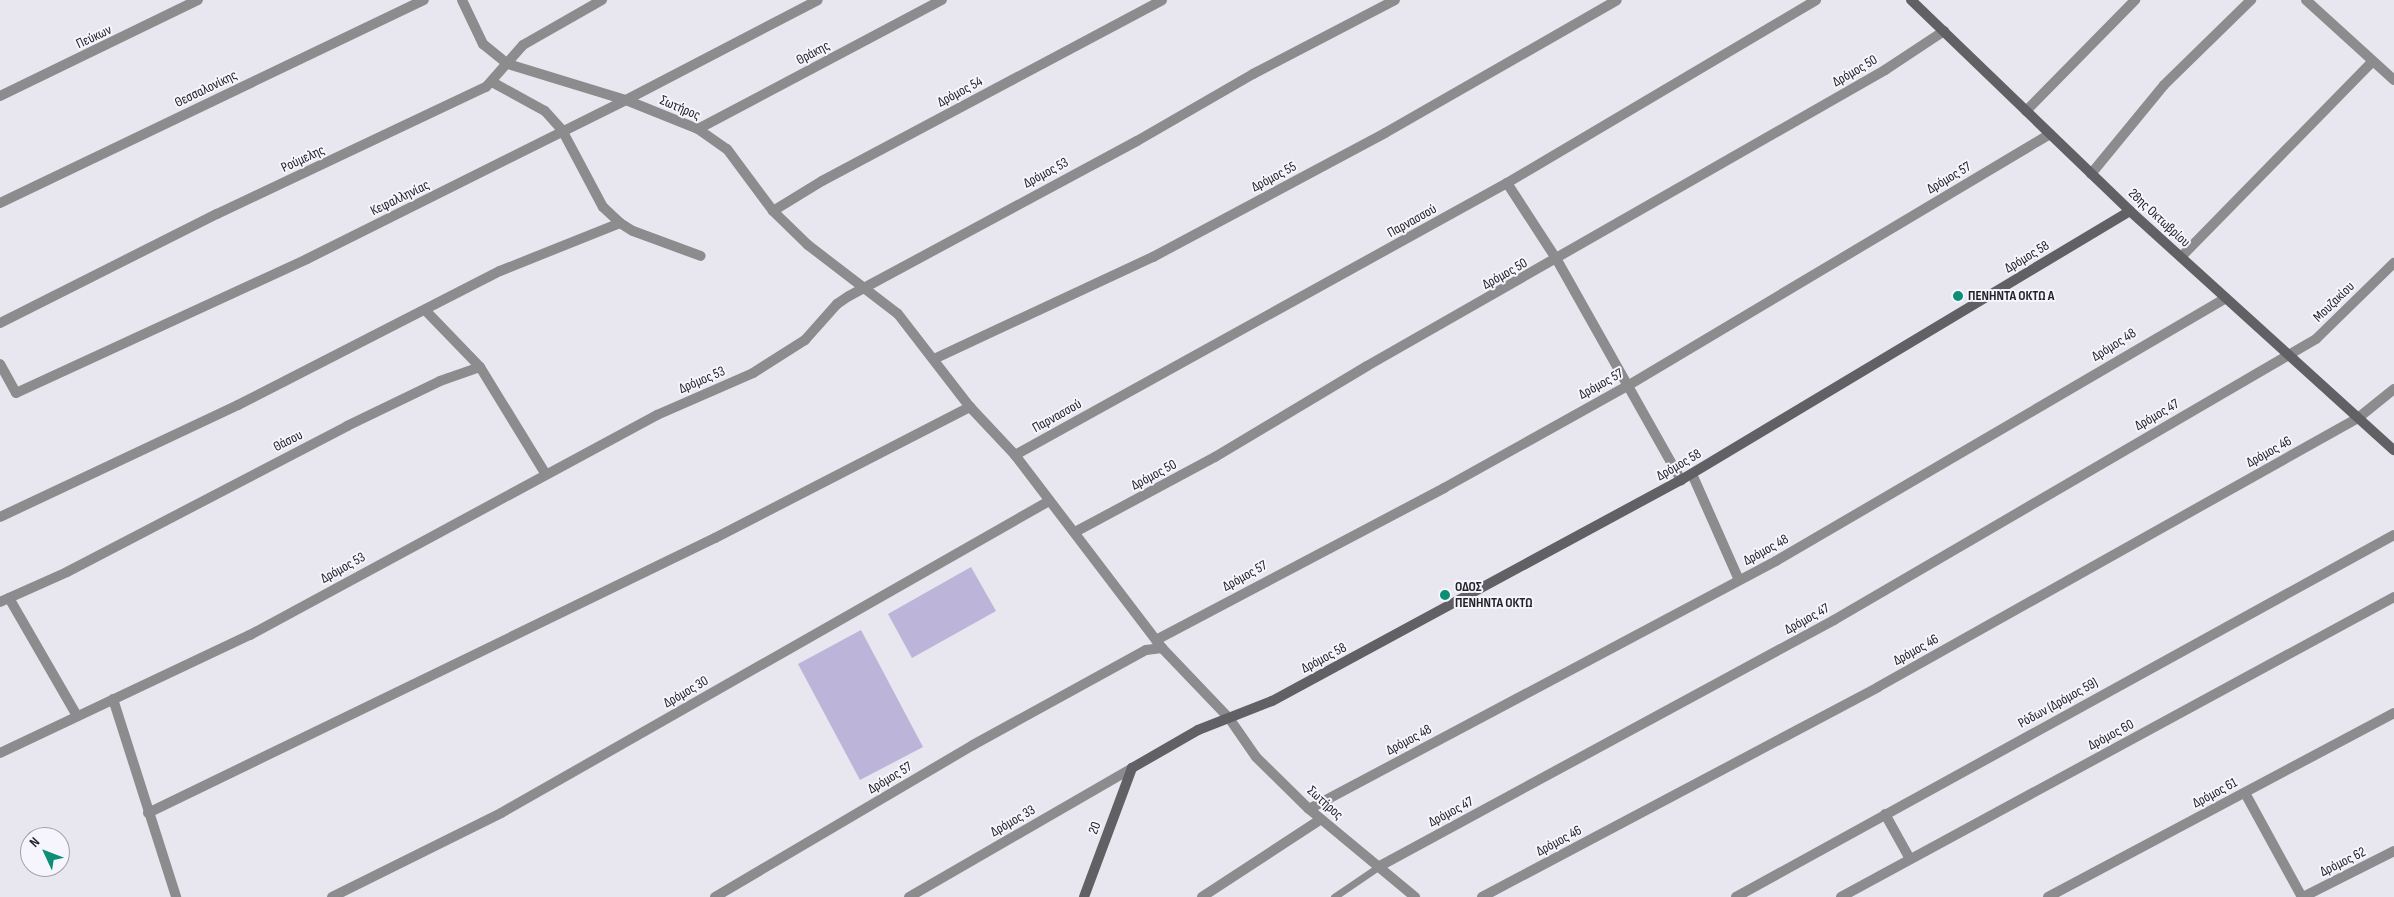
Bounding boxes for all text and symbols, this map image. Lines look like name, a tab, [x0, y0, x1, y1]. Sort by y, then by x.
street label: Πεύκων	[74, 22, 114, 52]
street label: Θράκης	[793, 37, 833, 69]
street label: Δρόμος 50	[1830, 51, 1880, 91]
street label: Θεσσαλονίκης	[172, 67, 240, 111]
street label: Δρόμος 54	[935, 73, 985, 111]
street label: Σωτήρος	[657, 92, 703, 124]
street label: Ρούμελης	[279, 142, 327, 176]
street label: Δρόμος 53	[1021, 154, 1071, 192]
street label: Δρόμος 55	[1249, 158, 1299, 196]
street label: Δρόμος 57	[1924, 158, 1974, 198]
street label: Κεφαλληνίας	[368, 177, 432, 219]
street label: 28ης Οκτωβρίου	[2125, 185, 2193, 251]
street label: Παρνασσού	[1384, 201, 1440, 241]
street label: Δρόμος 58	[2002, 237, 2052, 277]
street label: Δρόμος 50	[1480, 255, 1530, 293]
street label: Μουζακίου	[2310, 278, 2358, 326]
place label: ΠΕΝΗΝΤΑ ΟΚΤΩ Α	[1968, 288, 2054, 304]
marker: ΠΕΝΗΝΤΑ ΟΚΤΩ Α	[1952, 290, 1964, 302]
street label: Δρόμος 48	[2089, 325, 2139, 365]
street label: Δρόμος 53	[676, 363, 728, 397]
street label: Δρόμος 57	[1576, 365, 1626, 403]
street label: Παρνασσού	[1029, 396, 1085, 436]
street label: Δρόμος 47	[2132, 396, 2182, 434]
street label: Θάσου	[271, 427, 305, 455]
street label: Δρόμος 46	[2243, 433, 2295, 471]
street label: Δρόμος 58	[1654, 446, 1704, 484]
street label: Δρόμος 50	[1128, 456, 1180, 494]
street label: Δρόμος 48	[1740, 531, 1792, 569]
street label: Δρόμος 53	[318, 549, 368, 587]
street label: Δρόμος 57	[1220, 557, 1270, 595]
place label: ΟΔΟΣ ΠΕΝΗΝΤΑ ΟΚΤΩ	[1455, 579, 1533, 612]
marker: ΟΔΟΣ ΠΕΝΗΝΤΑ ΟΚΤΩ	[1439, 589, 1451, 601]
street label: Δρόμος 47	[1782, 600, 1832, 638]
street label: Δρόμος 46	[1890, 631, 1942, 669]
street label: Δρόμος 58	[1298, 639, 1350, 677]
street label: Δρόμος 30	[660, 672, 712, 712]
street label: Ρόδων (Δρόμος 59)	[2015, 674, 2101, 732]
street label: Δρόμος 60	[2085, 716, 2137, 754]
street label: Δρόμος 48	[1383, 721, 1435, 759]
street label: Δρόμος 57	[865, 758, 915, 798]
street label: Δρόμος 61	[2190, 774, 2240, 812]
street label: Σωτήρος	[1304, 783, 1346, 823]
street label: Δρόμος 47	[1426, 793, 1476, 831]
street label: Δρόμος 33	[988, 802, 1038, 840]
street label: 20	[1085, 819, 1105, 837]
street label: Δρόμος 46	[1533, 822, 1585, 860]
north arrow	[20, 827, 70, 877]
text: N	[26, 834, 43, 851]
street label: Δρόμος 62	[2317, 844, 2369, 880]

